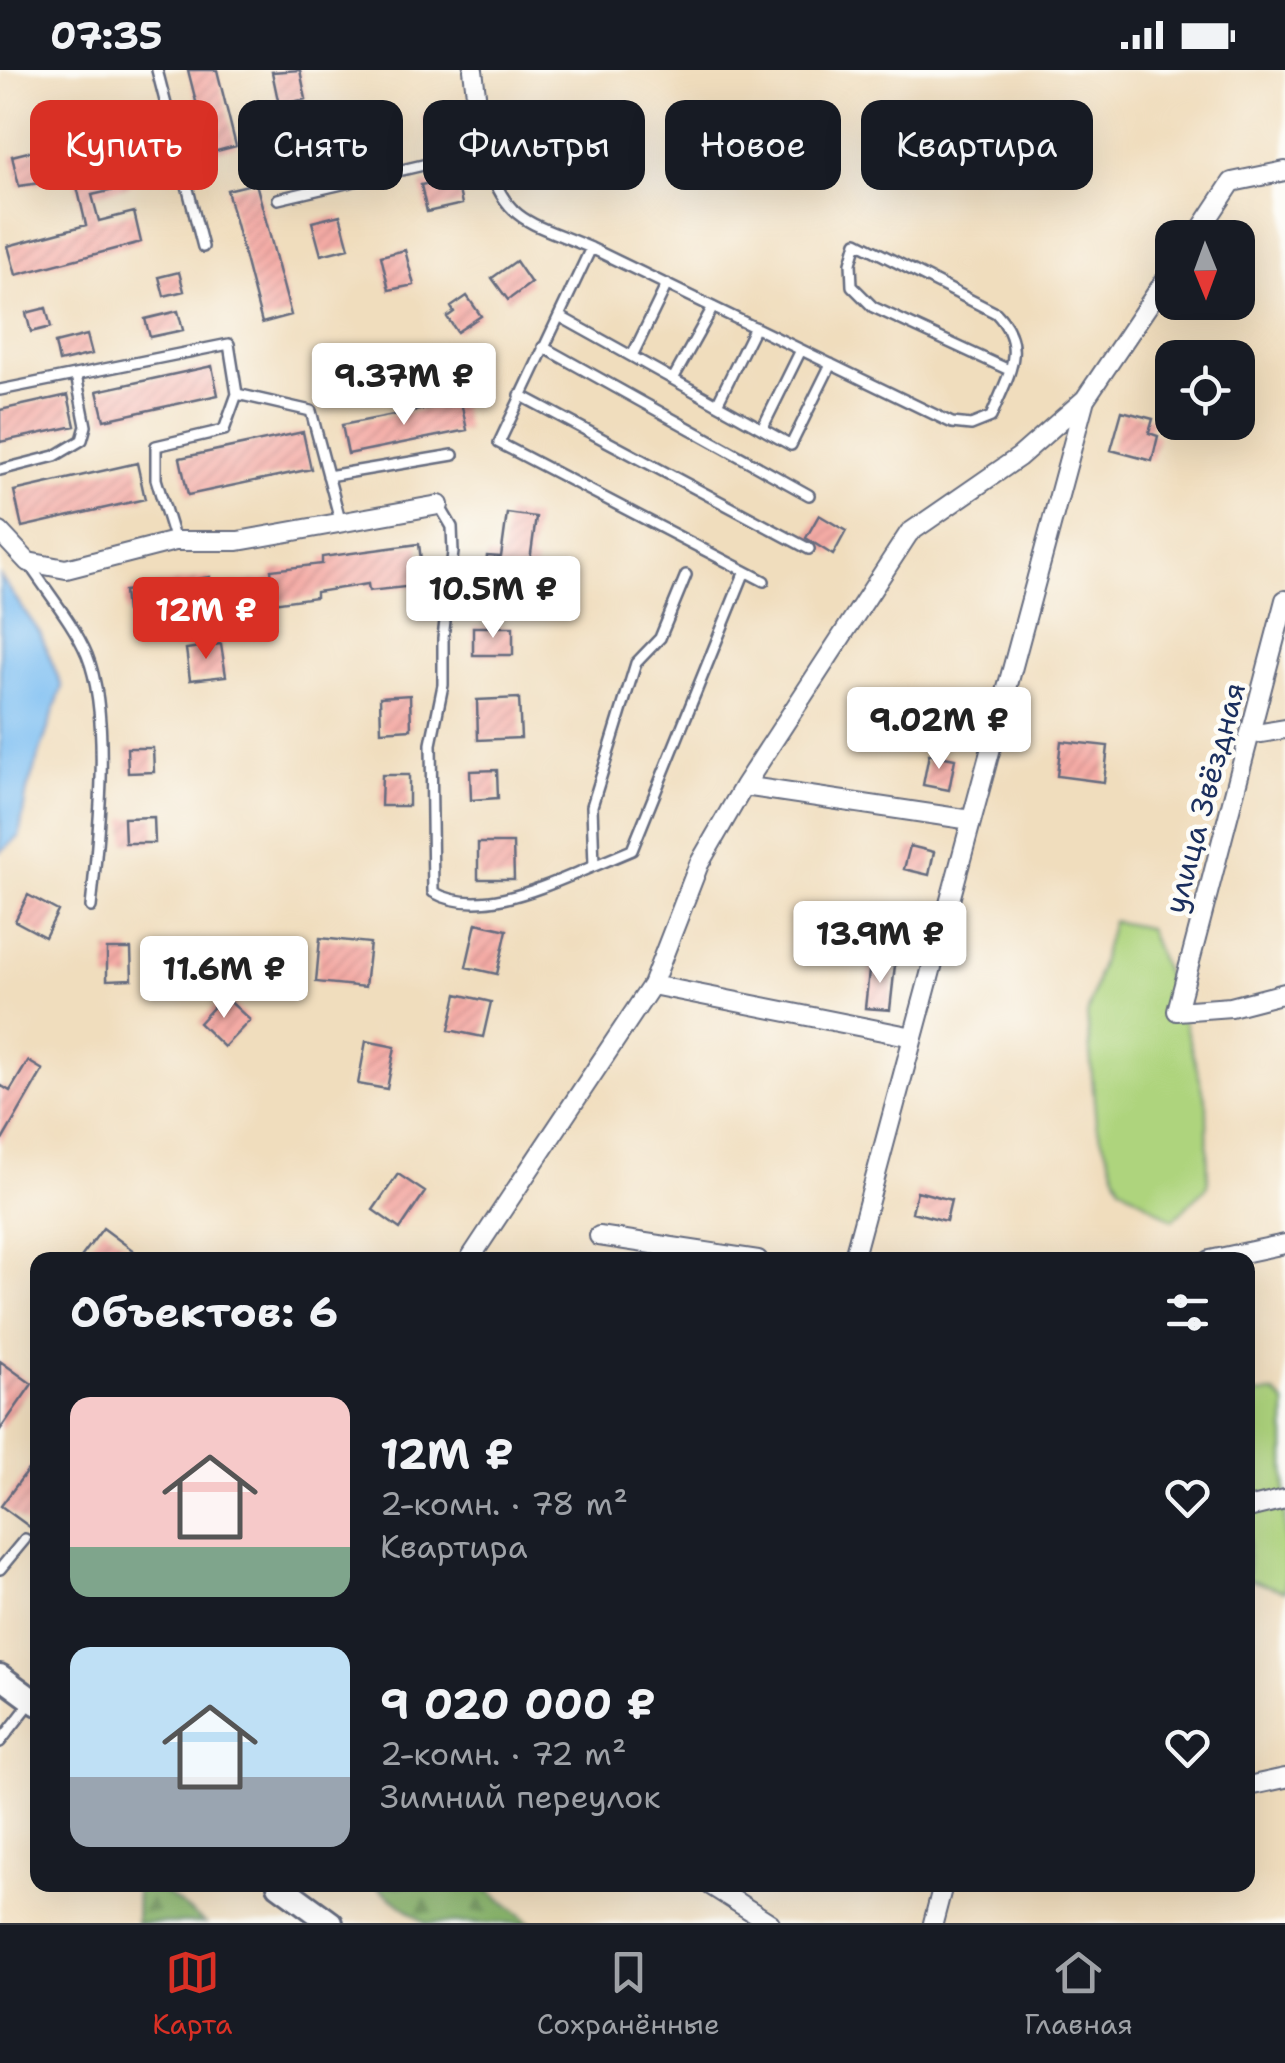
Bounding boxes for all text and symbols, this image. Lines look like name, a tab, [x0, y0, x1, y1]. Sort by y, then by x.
text: 07:35	[50, 10, 163, 61]
chip: Купить	[30, 100, 218, 190]
chip: Снять	[238, 100, 403, 190]
chip: Фильтры	[423, 100, 645, 190]
chip: Новое	[665, 100, 841, 190]
chip: Квартира	[861, 100, 1093, 190]
north arrow	[1155, 220, 1255, 320]
map controls	[1155, 220, 1255, 440]
button: locate	[1155, 340, 1255, 440]
pin: 9.37M ₽	[312, 343, 496, 428]
text: 9.37M ₽	[334, 354, 474, 397]
pin: 10.5M ₽	[401, 556, 585, 641]
text: 10.5M ₽	[428, 567, 558, 610]
pin: 12M ₽	[136, 577, 276, 662]
text: 12M ₽	[155, 588, 257, 631]
street label: улица Звёздная	[1154, 678, 1255, 918]
pin: 9.02M ₽	[847, 687, 1031, 772]
text: 9.02M ₽	[869, 698, 1009, 741]
pin: 13.9M ₽	[788, 901, 972, 986]
text: 13.9M ₽	[815, 912, 945, 955]
pin: 11.6M ₽	[132, 936, 316, 1021]
text: 11.6M ₽	[162, 947, 286, 990]
text: Объектов: 6	[70, 1284, 338, 1340]
icon: filters	[1160, 1285, 1215, 1340]
text: 12M ₽	[380, 1426, 514, 1482]
icon: home	[150, 1437, 270, 1557]
icon: heart	[1160, 1470, 1215, 1525]
text: 2-комн. · 78 m²	[380, 1482, 628, 1525]
text: Квартира	[380, 1525, 528, 1568]
text: 9 020 000 ₽	[380, 1676, 656, 1732]
icon: home	[150, 1687, 270, 1807]
icon: heart	[1160, 1720, 1215, 1775]
text: 2-комн. · 72 m²	[380, 1732, 627, 1775]
text: Зимний переулок	[380, 1775, 660, 1818]
tab: Карта	[152, 1945, 232, 2043]
tab: Сохранённые	[537, 1945, 720, 2043]
tab: Главная	[1024, 1945, 1133, 2043]

